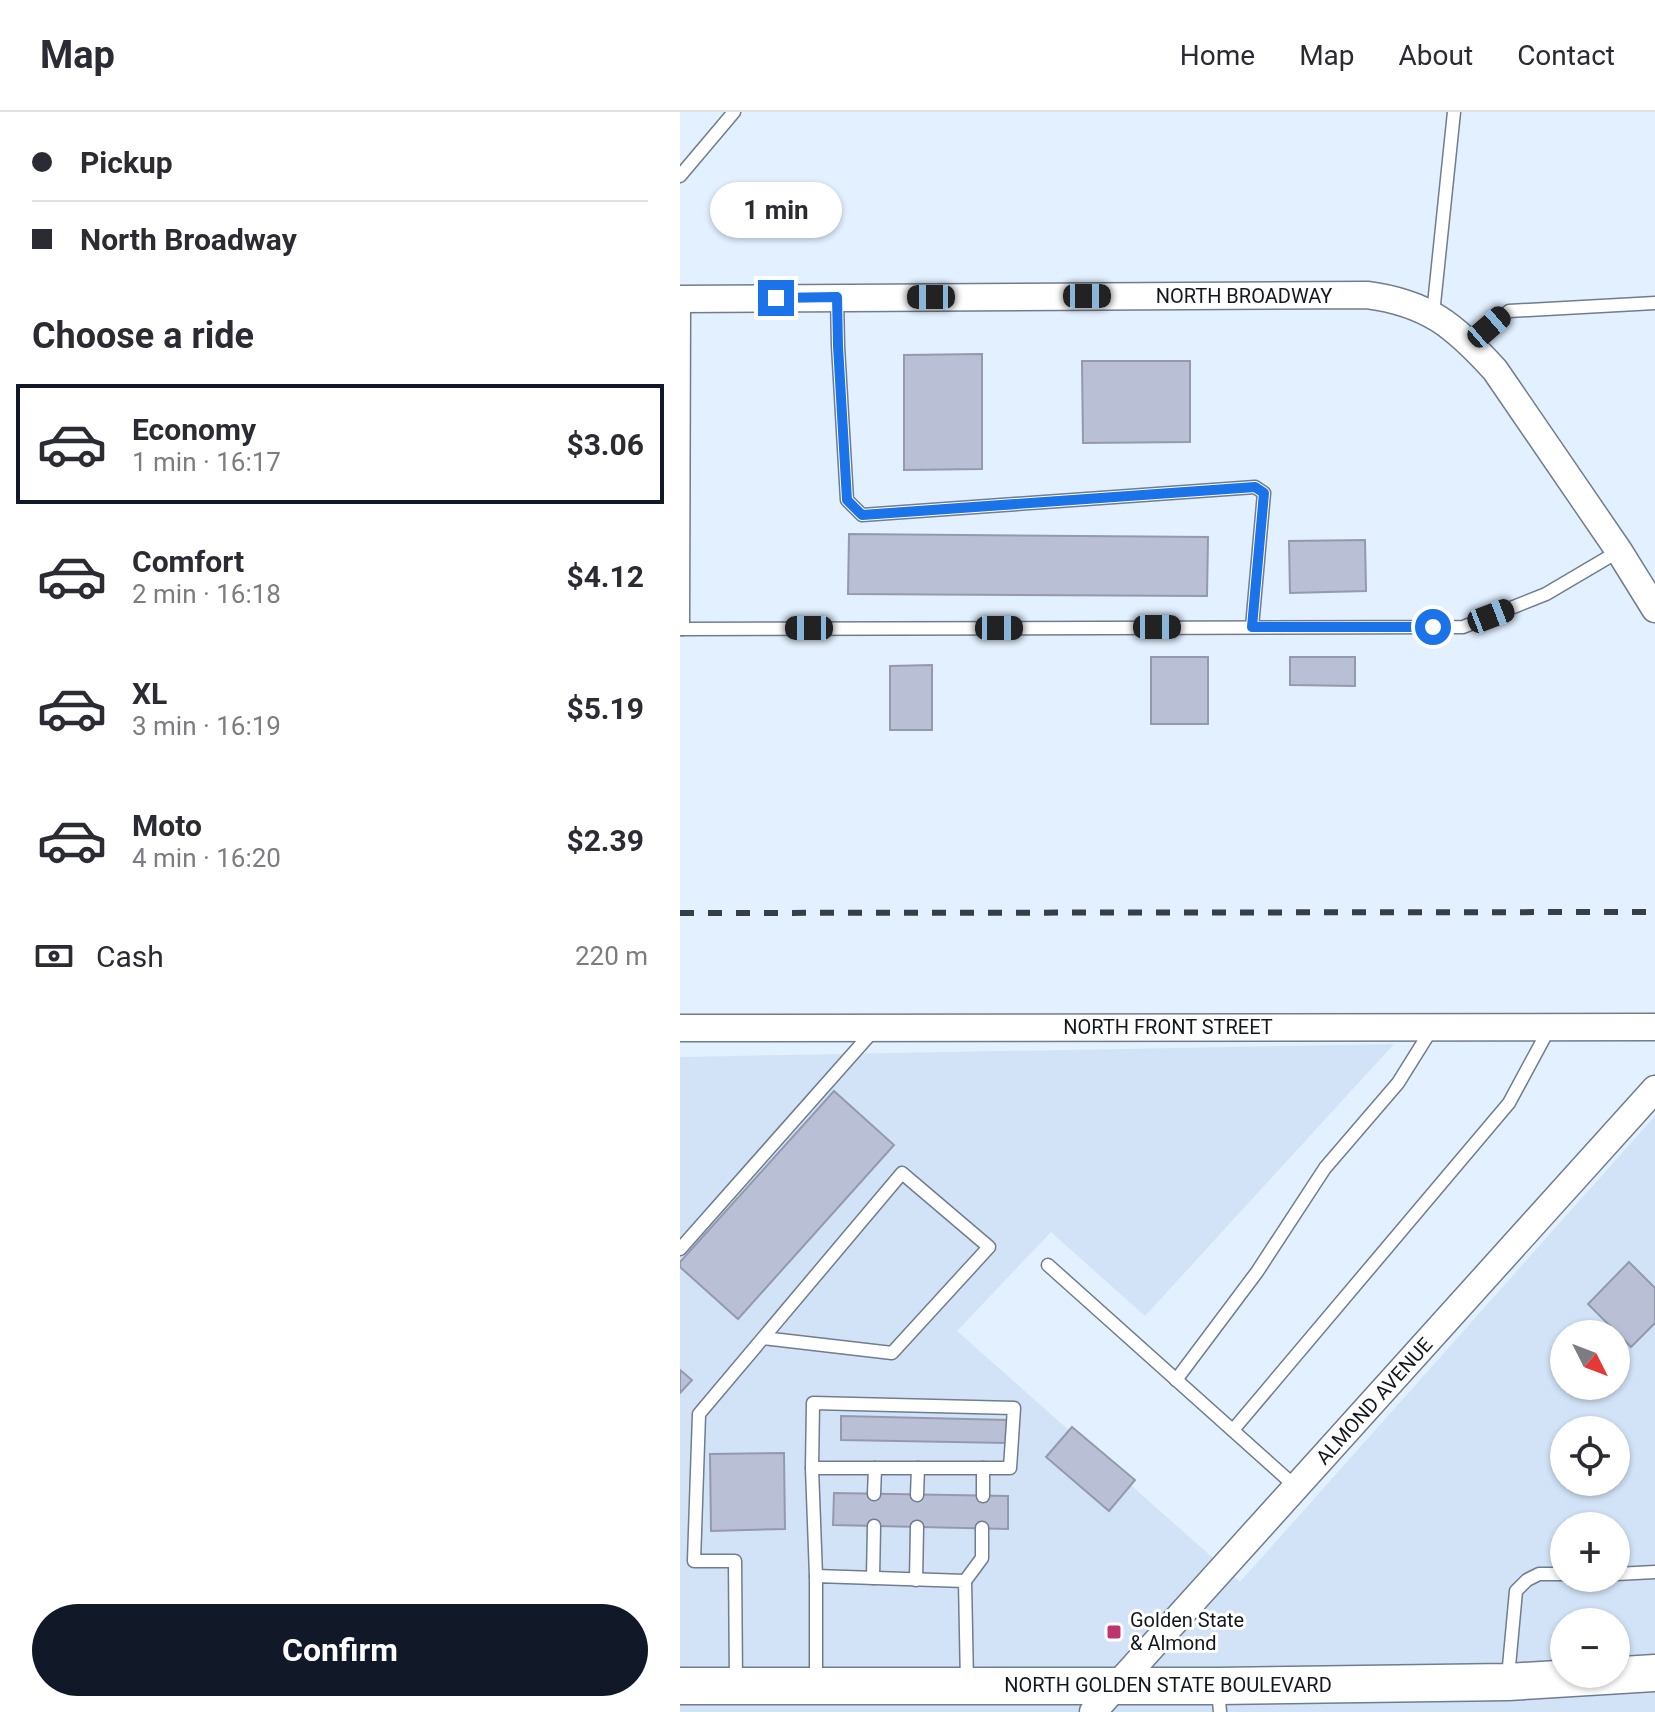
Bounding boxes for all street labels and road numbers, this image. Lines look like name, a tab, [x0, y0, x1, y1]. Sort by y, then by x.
street label: NORTH BROADWAY	[1156, 284, 1332, 308]
street label: NORTH FRONT STREET	[1063, 1015, 1273, 1039]
street label: ALMOND AVENUE	[1311, 1333, 1437, 1469]
street label: NORTH GOLDEN STATE BOULEVARD	[1004, 1673, 1332, 1697]

